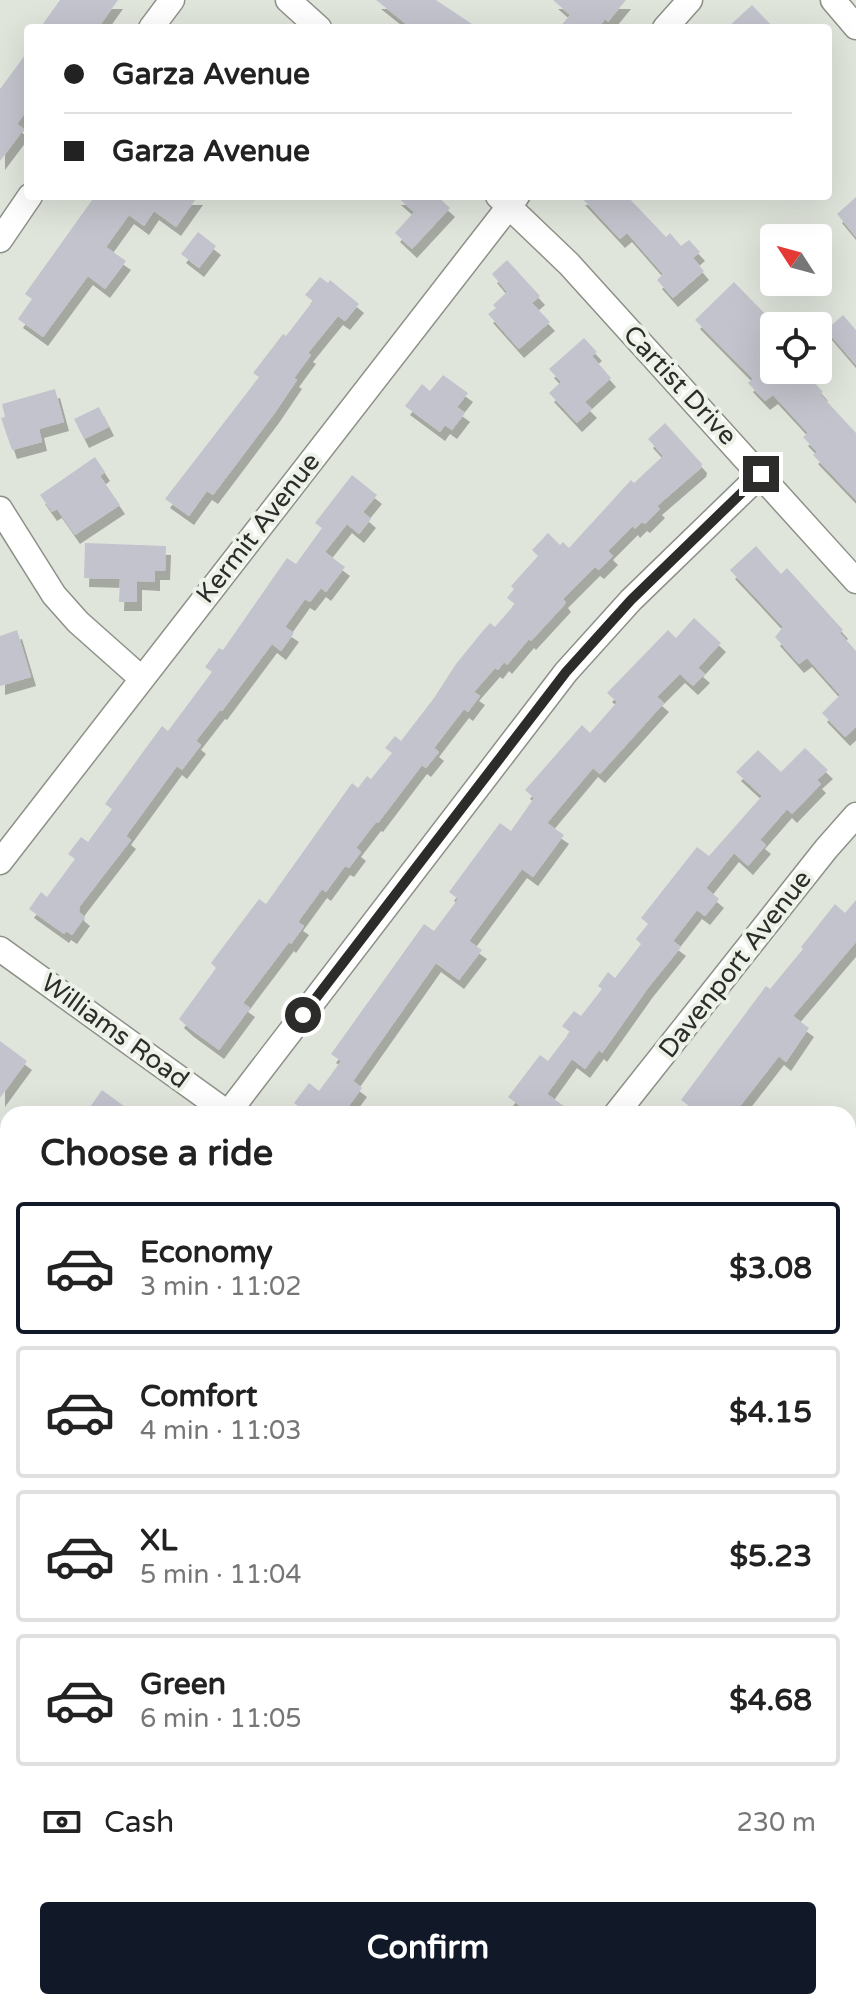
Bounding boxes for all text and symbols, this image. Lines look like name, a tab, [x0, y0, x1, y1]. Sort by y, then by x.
text: Garza Avenue	[112, 56, 310, 93]
text: Garza Avenue	[112, 133, 310, 170]
north arrow	[760, 224, 832, 296]
map controls	[760, 224, 832, 384]
button: locate	[760, 312, 832, 384]
street label: Cartist Drive	[617, 319, 743, 451]
street label: Kermit Avenue	[190, 447, 326, 609]
route end	[743, 456, 779, 492]
street label: Davenport Avenue	[652, 864, 818, 1064]
street label: Williams Road	[35, 967, 195, 1095]
route start	[285, 997, 321, 1033]
text: Choose a ride	[40, 1132, 273, 1175]
icon: car	[44, 1232, 116, 1304]
text: Economy	[140, 1234, 273, 1271]
text: $3.08	[729, 1250, 812, 1287]
text: 3 min · 11:02	[140, 1271, 302, 1302]
icon: car	[44, 1376, 116, 1448]
text: Comfort	[140, 1378, 258, 1415]
text: $4.15	[729, 1394, 812, 1431]
text: 4 min · 11:03	[140, 1415, 302, 1446]
icon: car	[44, 1520, 116, 1592]
text: XL	[140, 1522, 177, 1559]
text: $5.23	[730, 1538, 812, 1575]
text: 5 min · 11:04	[140, 1559, 302, 1590]
icon: car	[44, 1664, 116, 1736]
text: Green	[140, 1666, 226, 1703]
text: $4.68	[729, 1682, 812, 1719]
text: 6 min · 11:05	[140, 1703, 302, 1734]
icon: cash	[40, 1800, 84, 1844]
text: Cash	[104, 1804, 174, 1841]
text: 230 m	[736, 1807, 816, 1838]
button: Confirm	[40, 1902, 816, 1994]

